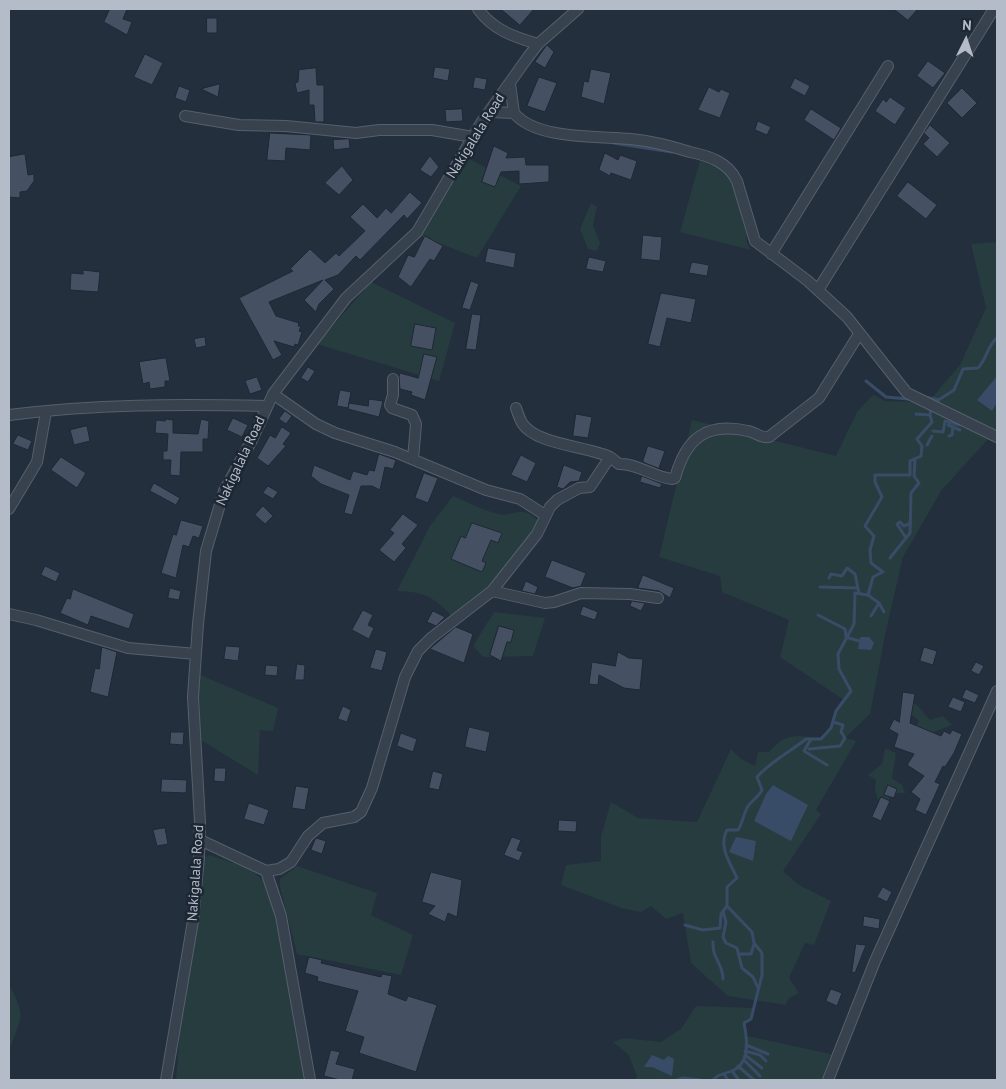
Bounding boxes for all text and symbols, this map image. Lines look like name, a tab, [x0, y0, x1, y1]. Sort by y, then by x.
north arrow	[941, 15, 991, 65]
text: N	[962, 16, 972, 34]
street label: Nakigalala Road	[443, 91, 509, 181]
street label: Nakigalala Road	[213, 414, 269, 508]
street label: Nakigalala Road	[184, 824, 208, 922]

